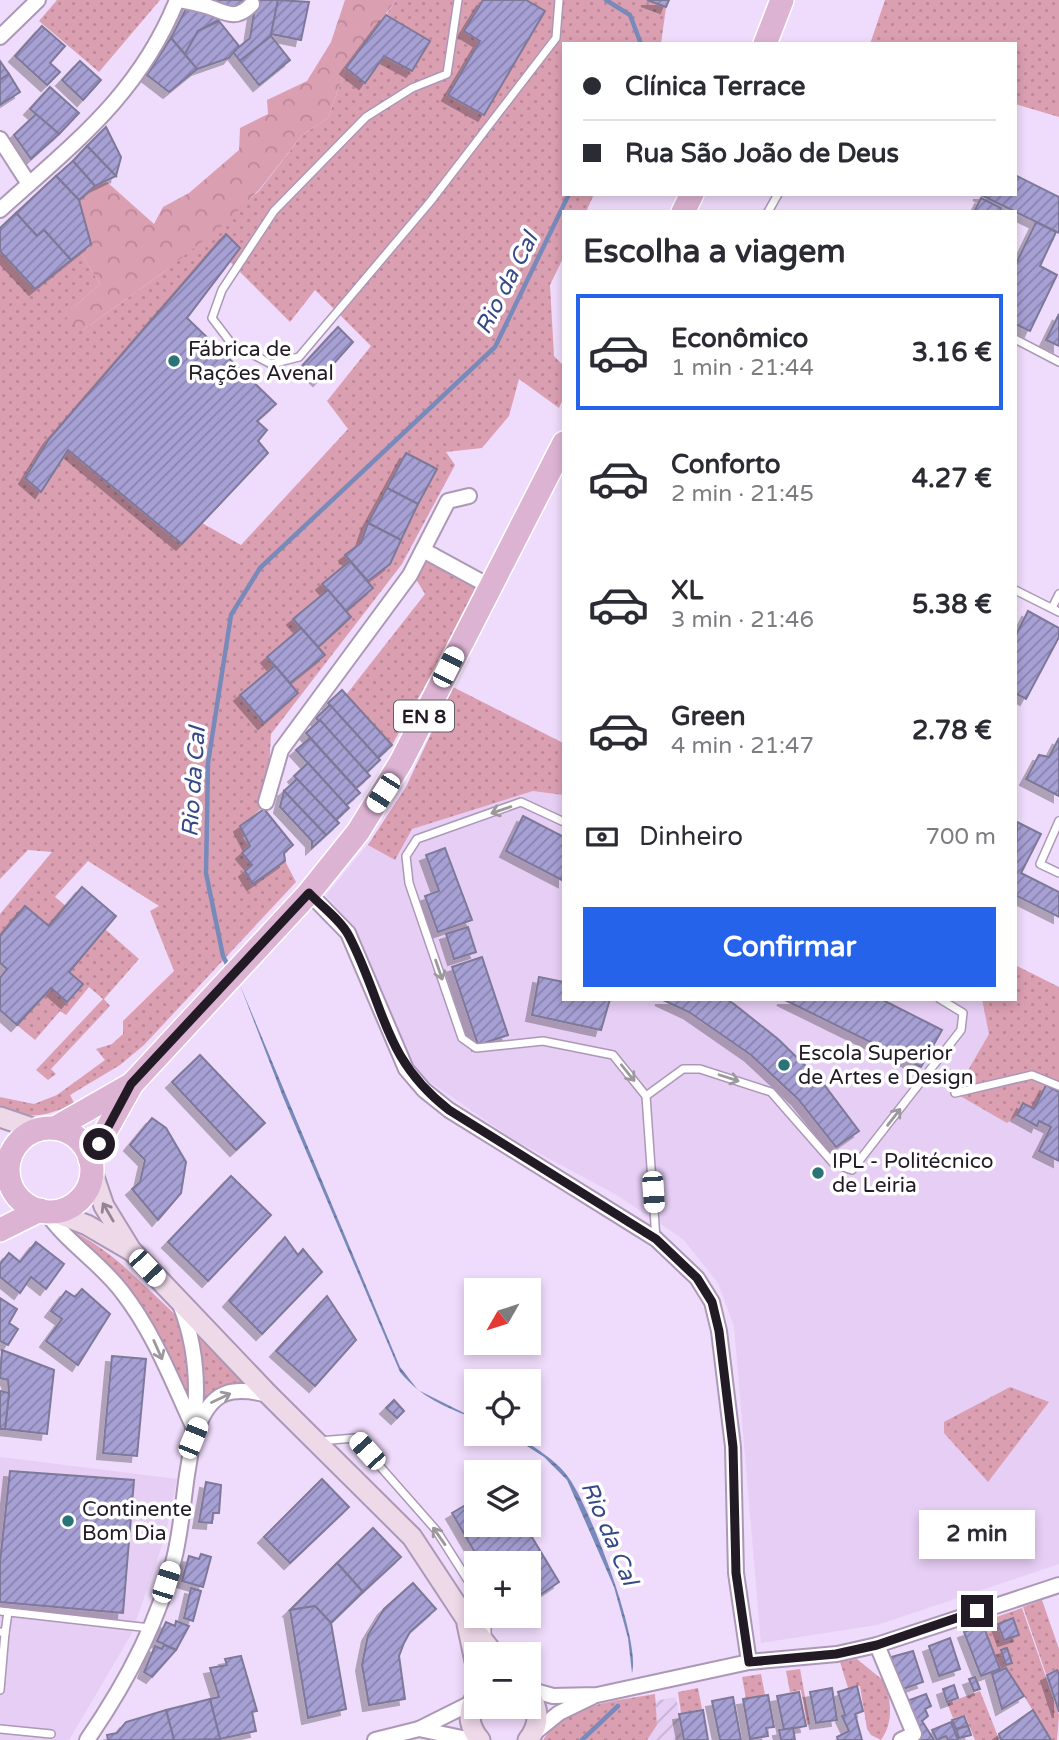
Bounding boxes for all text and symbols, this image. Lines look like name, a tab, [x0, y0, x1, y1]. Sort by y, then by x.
text: Clínica Terrace	[625, 71, 805, 102]
text: Rua São João de Deus	[625, 138, 899, 169]
water label: Rio da Cal	[469, 226, 545, 339]
text: Escolha a viagem	[583, 233, 846, 271]
icon: car	[587, 321, 650, 384]
text: Econômico	[671, 323, 808, 354]
place label: Fábrica de Rações Avenal	[188, 337, 334, 386]
text: 3.16 €	[912, 337, 992, 368]
marker: Fábrica de Rações Avenal	[166, 353, 182, 369]
text: 1 min · 21:44	[671, 354, 814, 382]
icon: car	[587, 447, 650, 510]
text: Conforto	[671, 449, 780, 480]
text: 4.27 €	[912, 463, 992, 494]
text: 2 min · 21:45	[671, 480, 814, 508]
icon: car	[587, 573, 650, 636]
text: XL	[671, 575, 703, 606]
text: 5.38 €	[912, 589, 992, 620]
text: 3 min · 21:46	[671, 606, 814, 634]
car	[430, 644, 467, 690]
icon: car	[587, 699, 650, 762]
road number: EN 8	[394, 701, 454, 732]
text: Green	[671, 701, 746, 732]
text: 2.78 €	[912, 715, 992, 746]
water label: Rio da Cal	[176, 724, 212, 838]
text: 4 min · 21:47	[671, 732, 814, 760]
car	[363, 770, 404, 816]
one-way arrow	[490, 804, 512, 817]
icon: cash	[583, 818, 621, 856]
text: Dinheiro	[639, 821, 743, 852]
text: 700 m	[926, 823, 996, 851]
button: Confirmar	[583, 907, 996, 987]
one-way arrow	[434, 958, 446, 980]
place label: Escola Superior de Artes e Design	[798, 1041, 973, 1090]
marker: Escola Superior de Artes e Design	[776, 1057, 792, 1073]
one-way arrow	[620, 1064, 636, 1082]
one-way arrow	[717, 1073, 739, 1085]
one-way arrow	[886, 1108, 901, 1126]
route start	[83, 1128, 115, 1160]
place label: IPL - Politécnico de Leiria	[832, 1149, 994, 1198]
marker: IPL - Politécnico de Leiria	[810, 1165, 826, 1181]
car	[642, 1170, 665, 1214]
one-way arrow	[101, 1202, 114, 1223]
car	[125, 1245, 170, 1291]
north arrow	[464, 1278, 541, 1354]
map controls	[464, 1278, 541, 1719]
one-way arrow	[152, 1339, 165, 1361]
button: locate	[464, 1369, 541, 1446]
one-way arrow	[210, 1391, 231, 1404]
car	[176, 1415, 211, 1461]
car	[346, 1428, 389, 1474]
button: layers	[464, 1460, 541, 1537]
water label: Rio da Cal	[575, 1477, 644, 1592]
place label: Continente Bom Dia	[82, 1497, 192, 1546]
callout: 2 min	[919, 1510, 1035, 1558]
marker: Continente Bom Dia	[60, 1513, 76, 1529]
text: 2 min	[946, 1520, 1008, 1548]
one-way arrow	[432, 1527, 446, 1546]
button: +	[464, 1551, 541, 1628]
car	[150, 1559, 183, 1605]
route end	[961, 1595, 993, 1627]
button: −	[464, 1642, 541, 1719]

